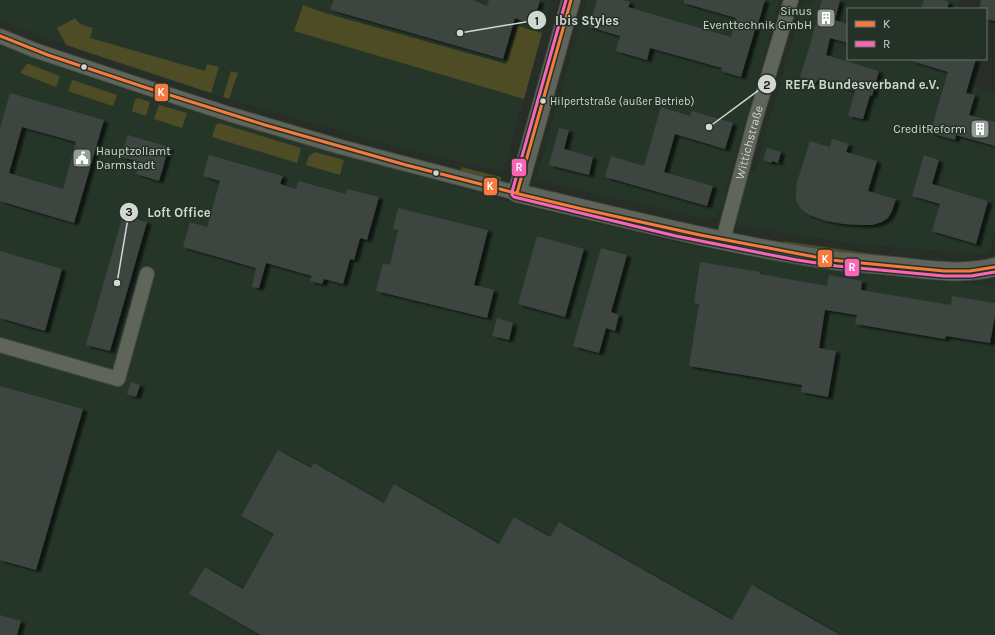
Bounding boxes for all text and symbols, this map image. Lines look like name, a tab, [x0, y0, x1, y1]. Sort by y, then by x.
place label: Sinus Eventtechnik GmbH	[703, 4, 812, 32]
building icon: Sinus Eventtechnik GmbH	[815, 7, 837, 29]
callout: Ibis Styles	[527, 8, 627, 33]
legend	[847, 8, 987, 60]
text: Ibis Styles	[555, 13, 619, 28]
text: 1	[535, 14, 539, 28]
text: K	[883, 17, 891, 31]
text: R	[883, 37, 890, 51]
unlabelled marker	[79, 62, 89, 72]
callout: REFA Bundesverband e.V.	[757, 72, 947, 97]
text: REFA Bundesverband e.V.	[785, 77, 939, 92]
text: 2	[763, 78, 771, 92]
line badge: K	[154, 83, 169, 102]
text: K	[157, 86, 165, 99]
place label: Hilpertstraße (außer Betrieb)	[550, 95, 695, 108]
marker: Hilpertstraße (außer Betrieb)	[538, 96, 548, 106]
street label: Wittichstraße	[733, 104, 766, 181]
building icon: CreditReform	[969, 118, 991, 140]
place label: CreditReform	[893, 122, 966, 136]
place label: Hauptzollamt Darmstadt	[96, 144, 171, 172]
public building icon: Hauptzollamt Darmstadt	[71, 147, 93, 169]
line badge: R	[511, 158, 527, 177]
text: R	[515, 161, 523, 174]
unlabelled marker	[431, 168, 441, 178]
line badge: K	[483, 177, 498, 196]
text: K	[486, 180, 494, 193]
callout: Loft Office	[119, 200, 219, 225]
text: 3	[125, 205, 133, 219]
text: Loft Office	[147, 205, 211, 220]
line badge: K	[817, 249, 833, 268]
text: K	[821, 253, 829, 266]
line badge: R	[844, 258, 860, 277]
text: R	[848, 261, 856, 274]

